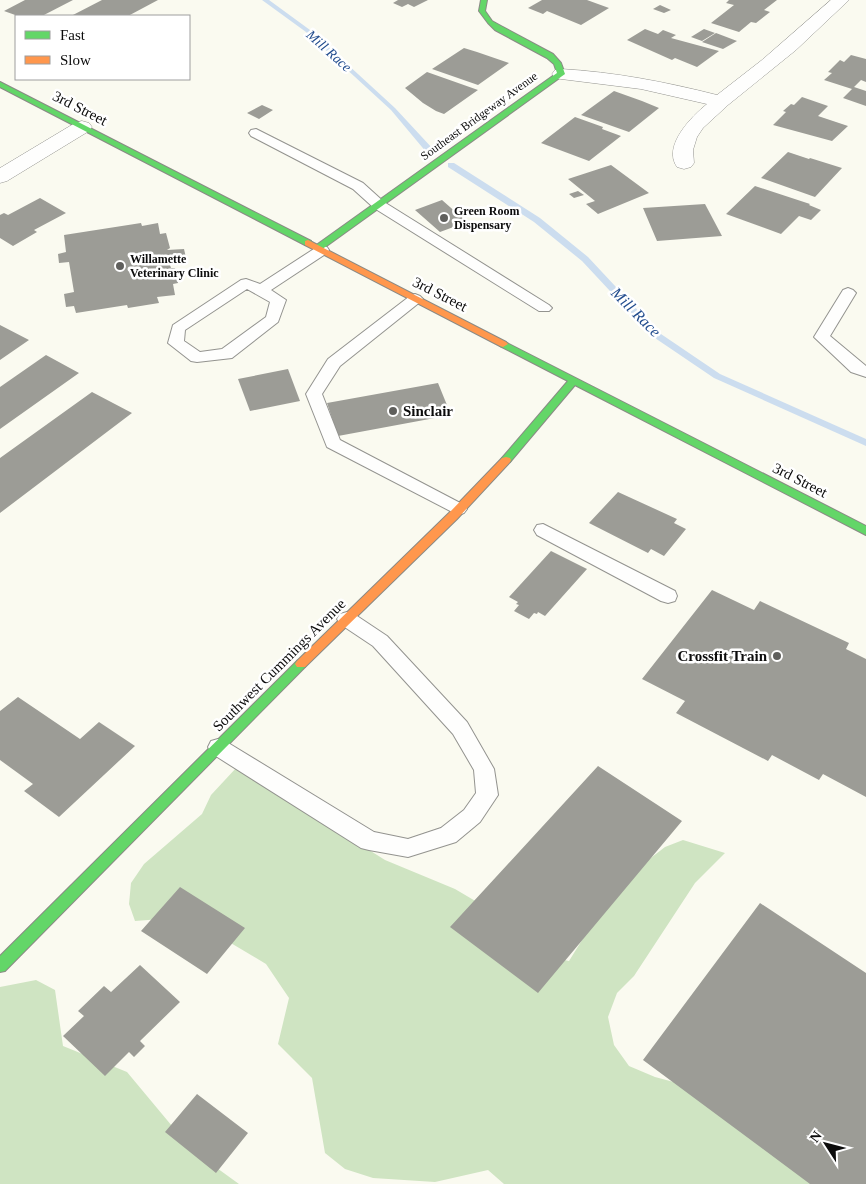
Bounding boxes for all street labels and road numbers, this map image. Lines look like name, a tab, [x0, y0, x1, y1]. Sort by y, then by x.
street label: Southeast Bridgeway Avenue	[418, 69, 540, 163]
street label: 3rd Street	[50, 88, 111, 129]
street label: 3rd Street	[410, 274, 471, 315]
street label: 3rd Street	[770, 460, 831, 501]
street label: Southwest Cummings Avenue	[210, 595, 349, 734]

